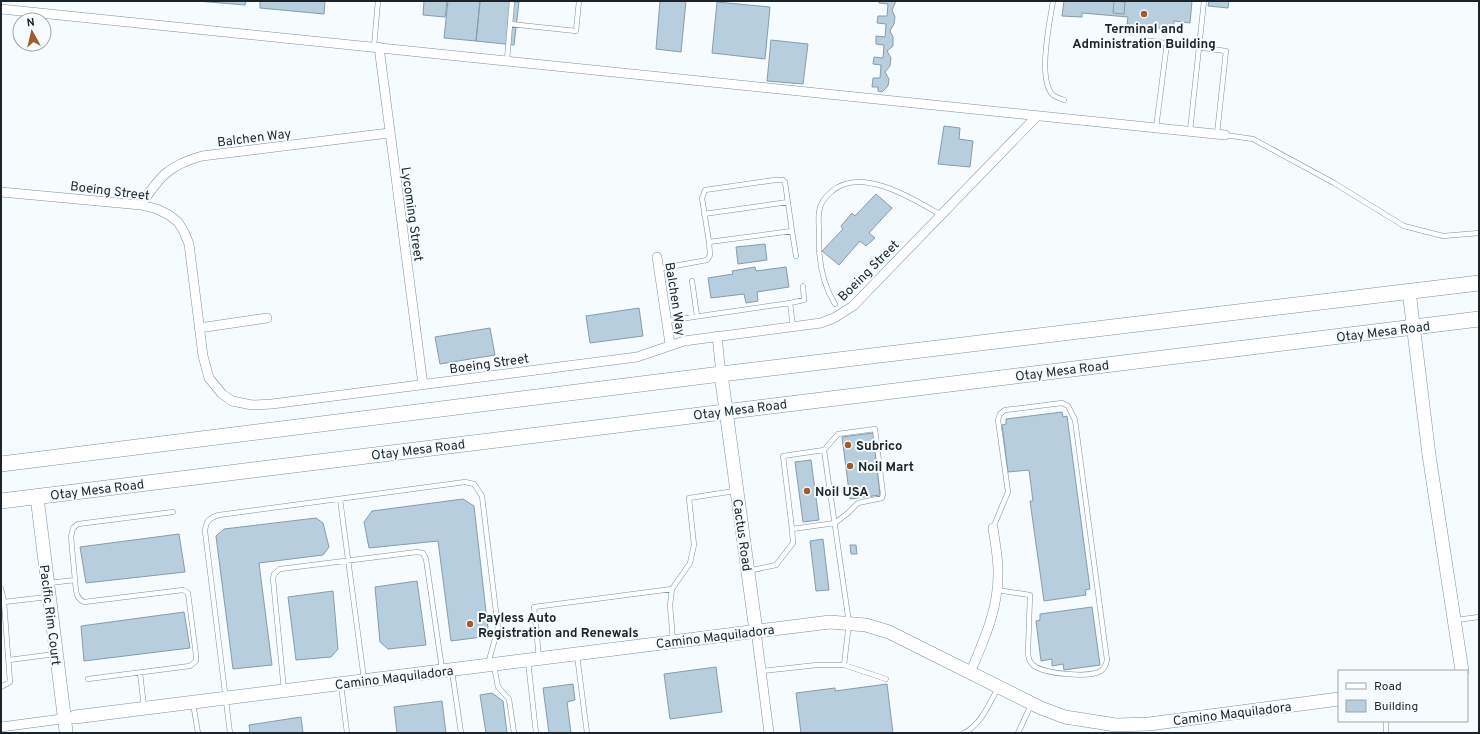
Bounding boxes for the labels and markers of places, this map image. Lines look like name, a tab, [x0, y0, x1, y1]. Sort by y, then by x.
marker: Terminal and Administration Building	[1139, 9, 1149, 19]
place label: Terminal and Administration Building	[1072, 22, 1216, 53]
place label: Subrico	[856, 439, 902, 455]
marker: Subrico	[843, 440, 853, 450]
place label: Noil Mart	[858, 460, 914, 476]
marker: Noil Mart	[845, 461, 855, 471]
place label: Noil USA	[815, 485, 869, 501]
marker: Noil USA	[802, 486, 812, 496]
place label: Payless Auto Registration and Renewals	[478, 611, 639, 642]
marker: Payless Auto Registration and Renewals	[465, 619, 475, 629]

